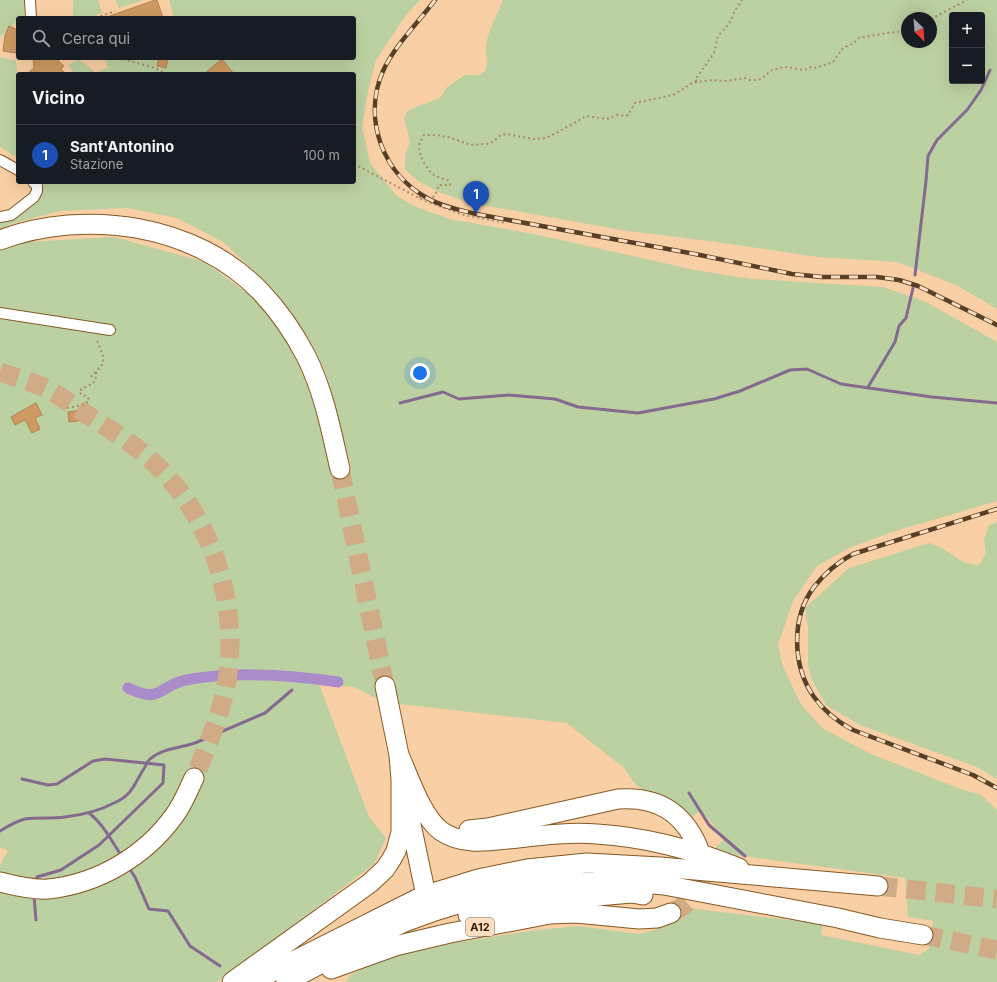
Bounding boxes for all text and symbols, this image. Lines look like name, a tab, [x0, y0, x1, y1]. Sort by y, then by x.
north arrow	[901, 12, 937, 48]
map controls	[949, 12, 985, 84]
button: +	[949, 12, 985, 48]
search box	[16, 16, 356, 60]
icon: search	[30, 27, 52, 49]
text: Cerca qui	[62, 29, 130, 48]
button: −	[949, 48, 985, 84]
text: Vicino	[32, 88, 85, 108]
text: Sant'Antonino	[70, 137, 174, 156]
text: 1	[42, 147, 48, 163]
text: 100 m	[303, 147, 340, 163]
text: Stazione	[70, 156, 123, 172]
pin: 1	[463, 181, 489, 214]
your location	[410, 363, 430, 383]
road number: A12	[466, 918, 494, 936]

